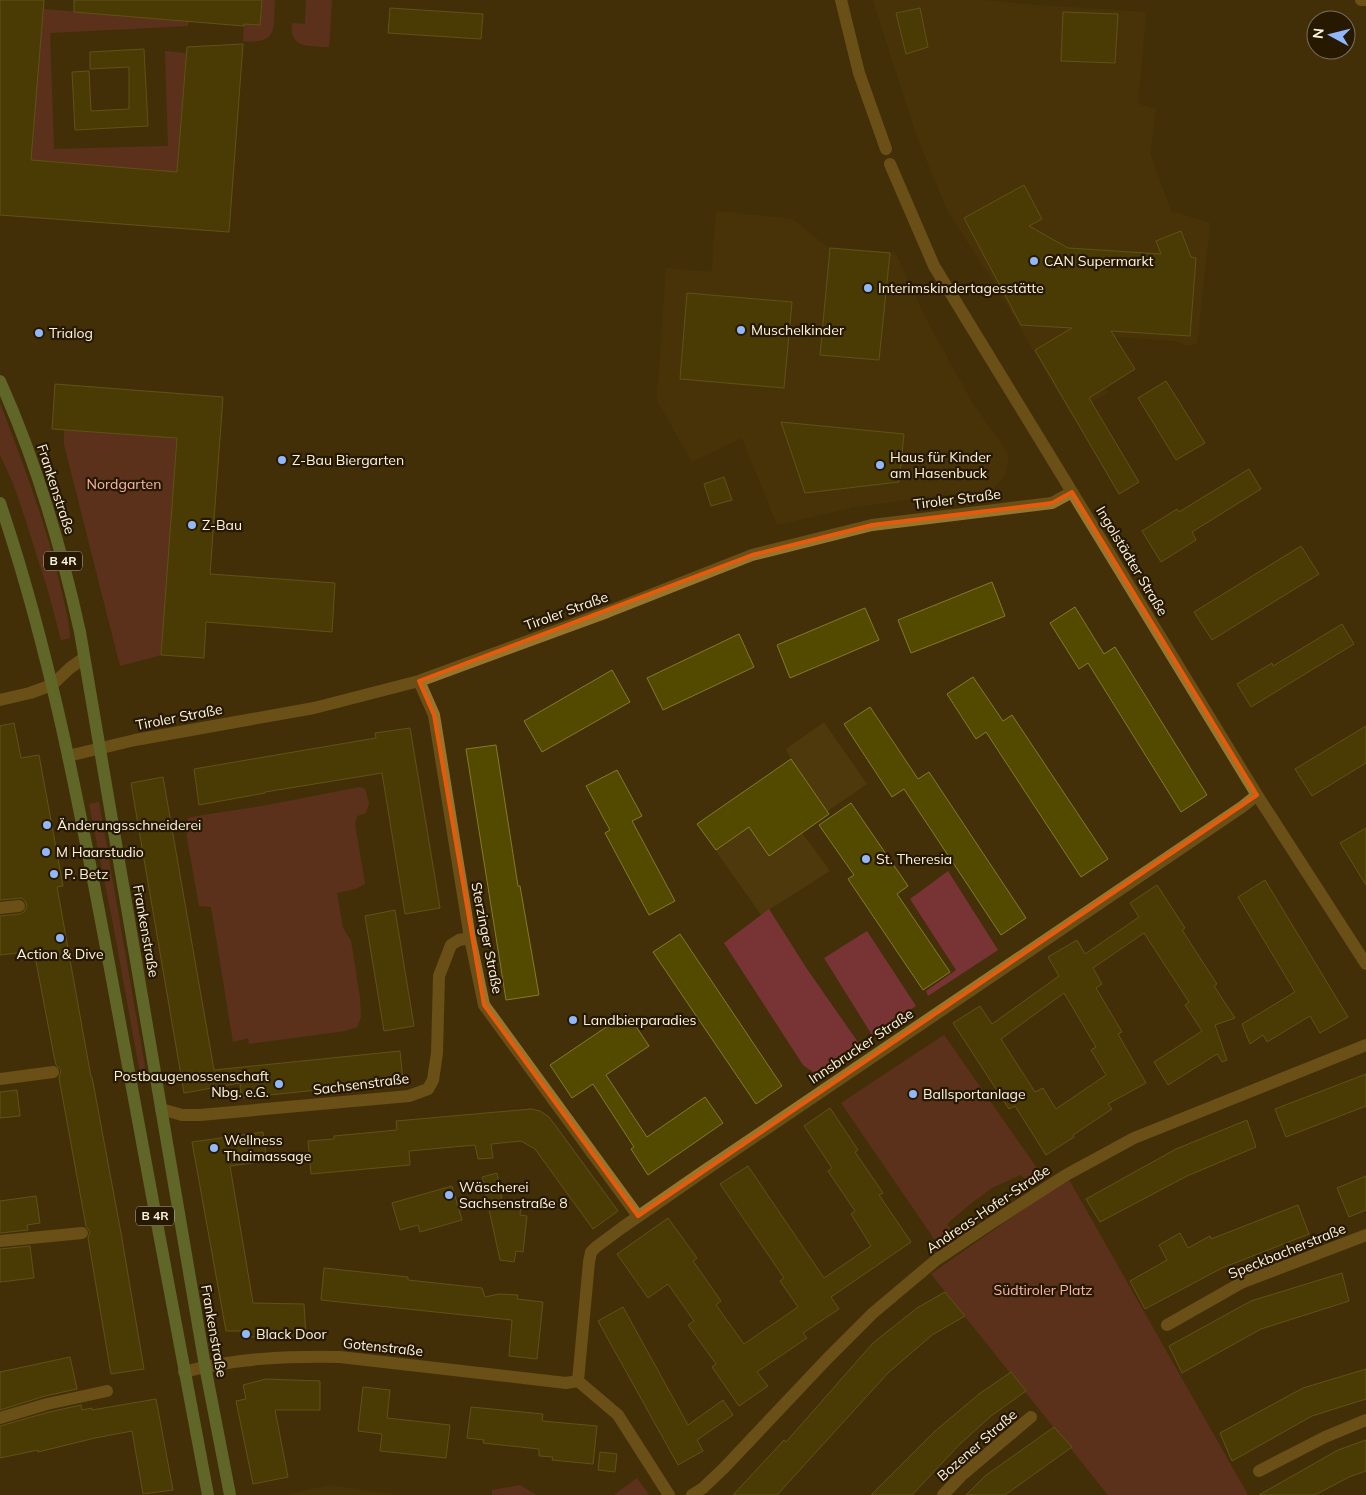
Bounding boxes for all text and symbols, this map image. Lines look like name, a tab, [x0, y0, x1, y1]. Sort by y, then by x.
north arrow	[1306, 10, 1356, 60]
text: N	[1309, 27, 1328, 40]
place label: CAN Supermarkt	[1044, 252, 1153, 270]
marker: CAN Supermarkt	[1028, 255, 1040, 267]
place label: Interimskindertagesstätte	[878, 279, 1044, 297]
marker: Interimskindertagesstätte	[862, 282, 874, 294]
place label: Muschelkinder	[751, 321, 845, 339]
place label: Trialog	[49, 324, 93, 342]
marker: Muschelkinder	[735, 324, 747, 336]
marker: Trialog	[33, 327, 45, 339]
street label: Frankenstraße	[33, 442, 79, 536]
place label: Haus für Kinder am Hasenbuck	[890, 448, 992, 482]
place label: Z-Bau Biergarten	[292, 451, 404, 469]
marker: Z-Bau Biergarten	[276, 454, 288, 466]
marker: Haus für Kinder am Hasenbuck	[874, 459, 886, 471]
park label: Nordgarten	[87, 475, 161, 493]
street label: Tiroler Straße	[912, 485, 1002, 513]
street label: Ingolstädter Straße	[1092, 503, 1172, 619]
place label: Z-Bau	[202, 516, 242, 534]
marker: Z-Bau	[186, 519, 198, 531]
road number: B 4R	[44, 552, 82, 570]
street label: Tiroler Straße	[522, 587, 610, 635]
street label: Tiroler Straße	[134, 700, 224, 734]
place label: Änderungsschneiderei	[57, 816, 201, 834]
marker: Änderungsschneiderei	[41, 819, 53, 831]
place label: M Haarstudio	[56, 843, 144, 861]
marker: M Haarstudio	[40, 846, 52, 858]
place label: St. Theresia	[876, 850, 952, 868]
marker: St. Theresia	[860, 853, 872, 865]
place label: P. Betz	[64, 865, 109, 883]
marker: P. Betz	[48, 868, 60, 880]
street label: Sterzinger Straße	[467, 881, 507, 995]
street label: Frankenstraße	[129, 883, 163, 979]
marker: Action & Dive	[54, 932, 66, 944]
place label: Action & Dive	[16, 945, 104, 963]
street label: Innsbrucker Straße	[805, 1004, 917, 1088]
place label: Landbierparadies	[583, 1011, 697, 1029]
marker: Landbierparadies	[567, 1014, 579, 1026]
place label: Postbaugenossenschaft Nbg. e.G.	[114, 1067, 269, 1101]
street label: Sachsenstraße	[312, 1069, 410, 1099]
marker: Postbaugenossenschaft Nbg. e.G.	[273, 1078, 285, 1090]
place label: Ballsportanlage	[923, 1085, 1026, 1103]
marker: Ballsportanlage	[907, 1088, 919, 1100]
place label: Wellness Thaimassage	[224, 1131, 311, 1165]
marker: Wellness Thaimassage	[208, 1142, 220, 1154]
street label: Andreas-Hofer-Straße	[923, 1161, 1053, 1257]
place label: Wäscherei Sachsenstraße 8	[459, 1178, 568, 1212]
marker: Wäscherei Sachsenstraße 8	[443, 1189, 455, 1201]
road number: B 4R	[136, 1206, 174, 1226]
street label: Speckbacherstraße	[1226, 1219, 1348, 1283]
park label: Südtiroler Platz	[993, 1281, 1093, 1299]
street label: Frankenstraße	[197, 1283, 231, 1379]
place label: Black Door	[256, 1325, 327, 1343]
marker: Black Door	[240, 1328, 252, 1340]
street label: Gotenstraße	[342, 1334, 424, 1360]
street label: Bozener Straße	[933, 1405, 1021, 1485]

